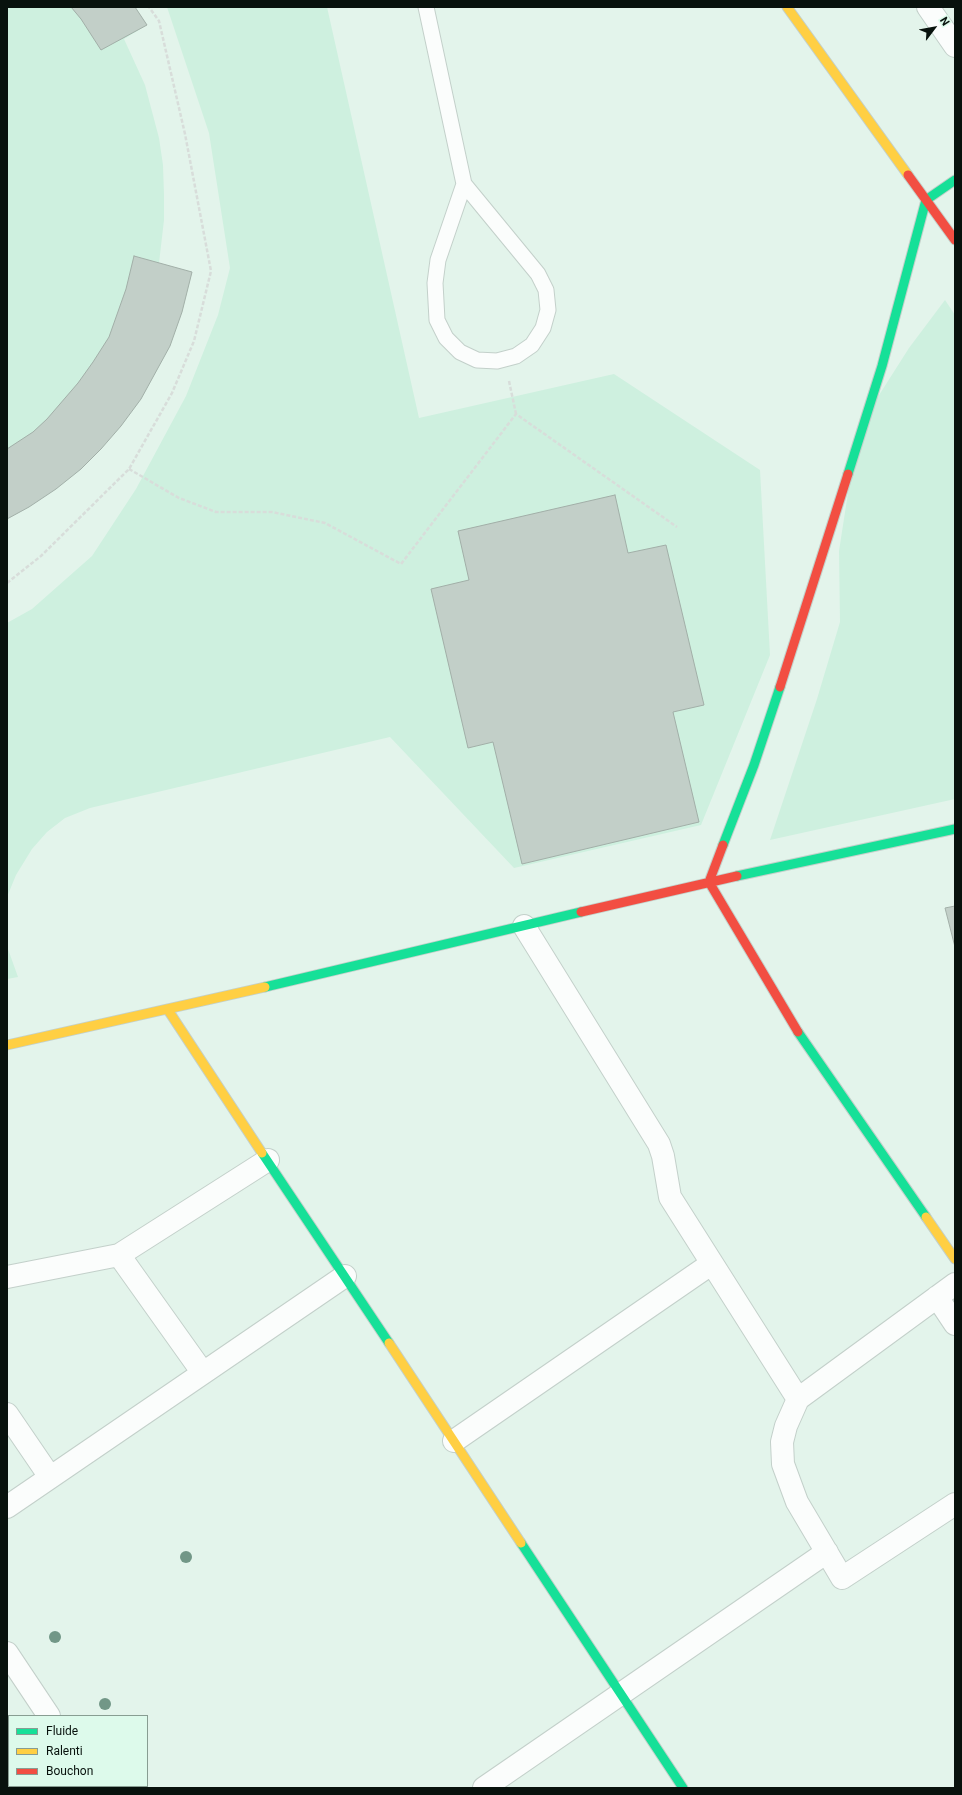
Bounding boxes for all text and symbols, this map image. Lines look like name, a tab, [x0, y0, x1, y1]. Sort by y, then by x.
north arrow	[914, 8, 954, 48]
text: N	[937, 15, 952, 28]
legend	[8, 1715, 148, 1787]
text: Fluide	[46, 1724, 78, 1738]
text: Ralenti	[46, 1744, 83, 1758]
text: Bouchon	[46, 1764, 93, 1778]

